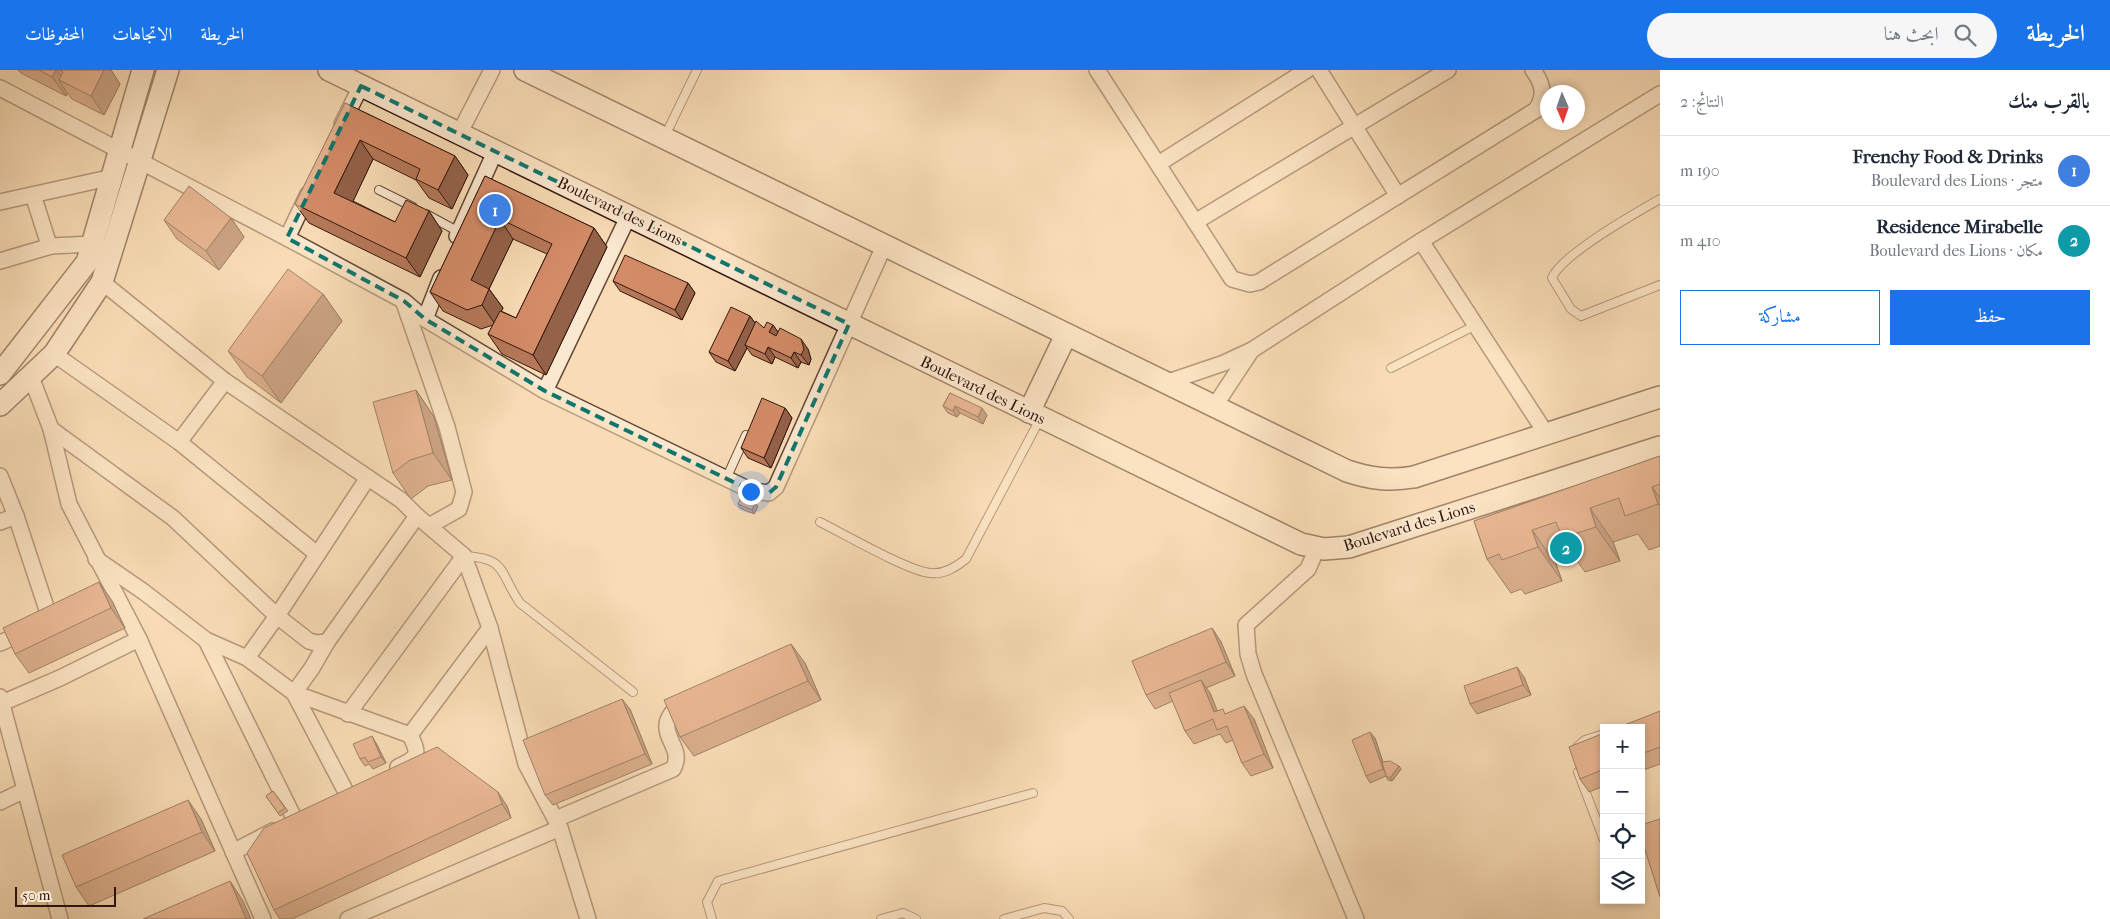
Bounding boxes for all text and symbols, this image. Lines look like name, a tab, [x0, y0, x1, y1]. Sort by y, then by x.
search box	[1647, 13, 1997, 58]
text: الخريطة	[2027, 19, 2085, 47]
icon: search	[1951, 21, 1979, 49]
text: ابحث هنا	[1884, 23, 1939, 45]
text: المحفوظات	[25, 24, 84, 45]
text: الاتجاهات	[112, 24, 172, 45]
text: الخريطة	[200, 24, 244, 45]
north arrow	[1540, 85, 1585, 130]
text: بالقرب منك	[2008, 89, 2090, 113]
text: النتائج: 2	[1680, 92, 1724, 111]
text: Frenchy Food & Drinks	[1853, 146, 2043, 168]
text: 190 m	[1680, 161, 1720, 180]
text: 1	[2071, 161, 2077, 180]
text: متجر · Boulevard des Lions	[1871, 171, 2043, 190]
street label: Boulevard des Lions	[554, 172, 686, 250]
pin: 1	[479, 191, 511, 229]
text: Residence Mirabelle	[1876, 216, 2043, 238]
text: 410 m	[1680, 231, 1721, 250]
text: 2	[2070, 231, 2078, 250]
text: مكان · Boulevard des Lions	[1869, 241, 2043, 260]
button: مشاركة	[1680, 290, 1880, 345]
button: حفظ	[1890, 290, 2090, 345]
street label: Boulevard des Lions	[917, 351, 1049, 429]
your location	[738, 479, 764, 505]
street label: Boulevard des Lions	[1341, 497, 1477, 555]
pin: 2	[1550, 529, 1582, 567]
map controls	[1600, 724, 1645, 904]
button: +	[1600, 724, 1645, 769]
button: −	[1600, 769, 1645, 814]
button: locate	[1600, 814, 1645, 859]
button: layers	[1600, 859, 1645, 904]
scale bar	[15, 884, 116, 907]
text: 50 m	[22, 887, 50, 904]

